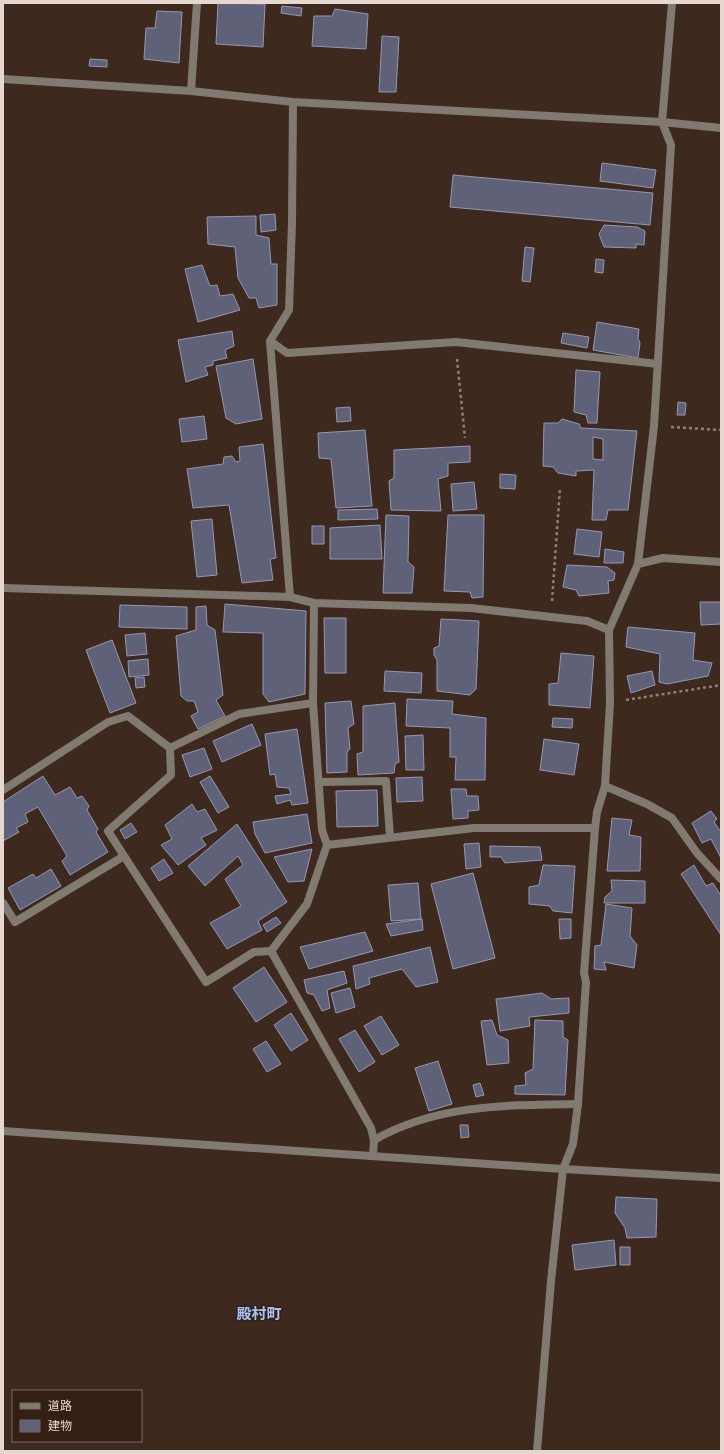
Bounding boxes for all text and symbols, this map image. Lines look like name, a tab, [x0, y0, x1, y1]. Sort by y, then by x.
district label: 殿村町	[236, 1304, 282, 1323]
legend	[12, 1390, 142, 1442]
text: 道路	[48, 1398, 72, 1413]
text: 建物	[48, 1418, 72, 1433]

